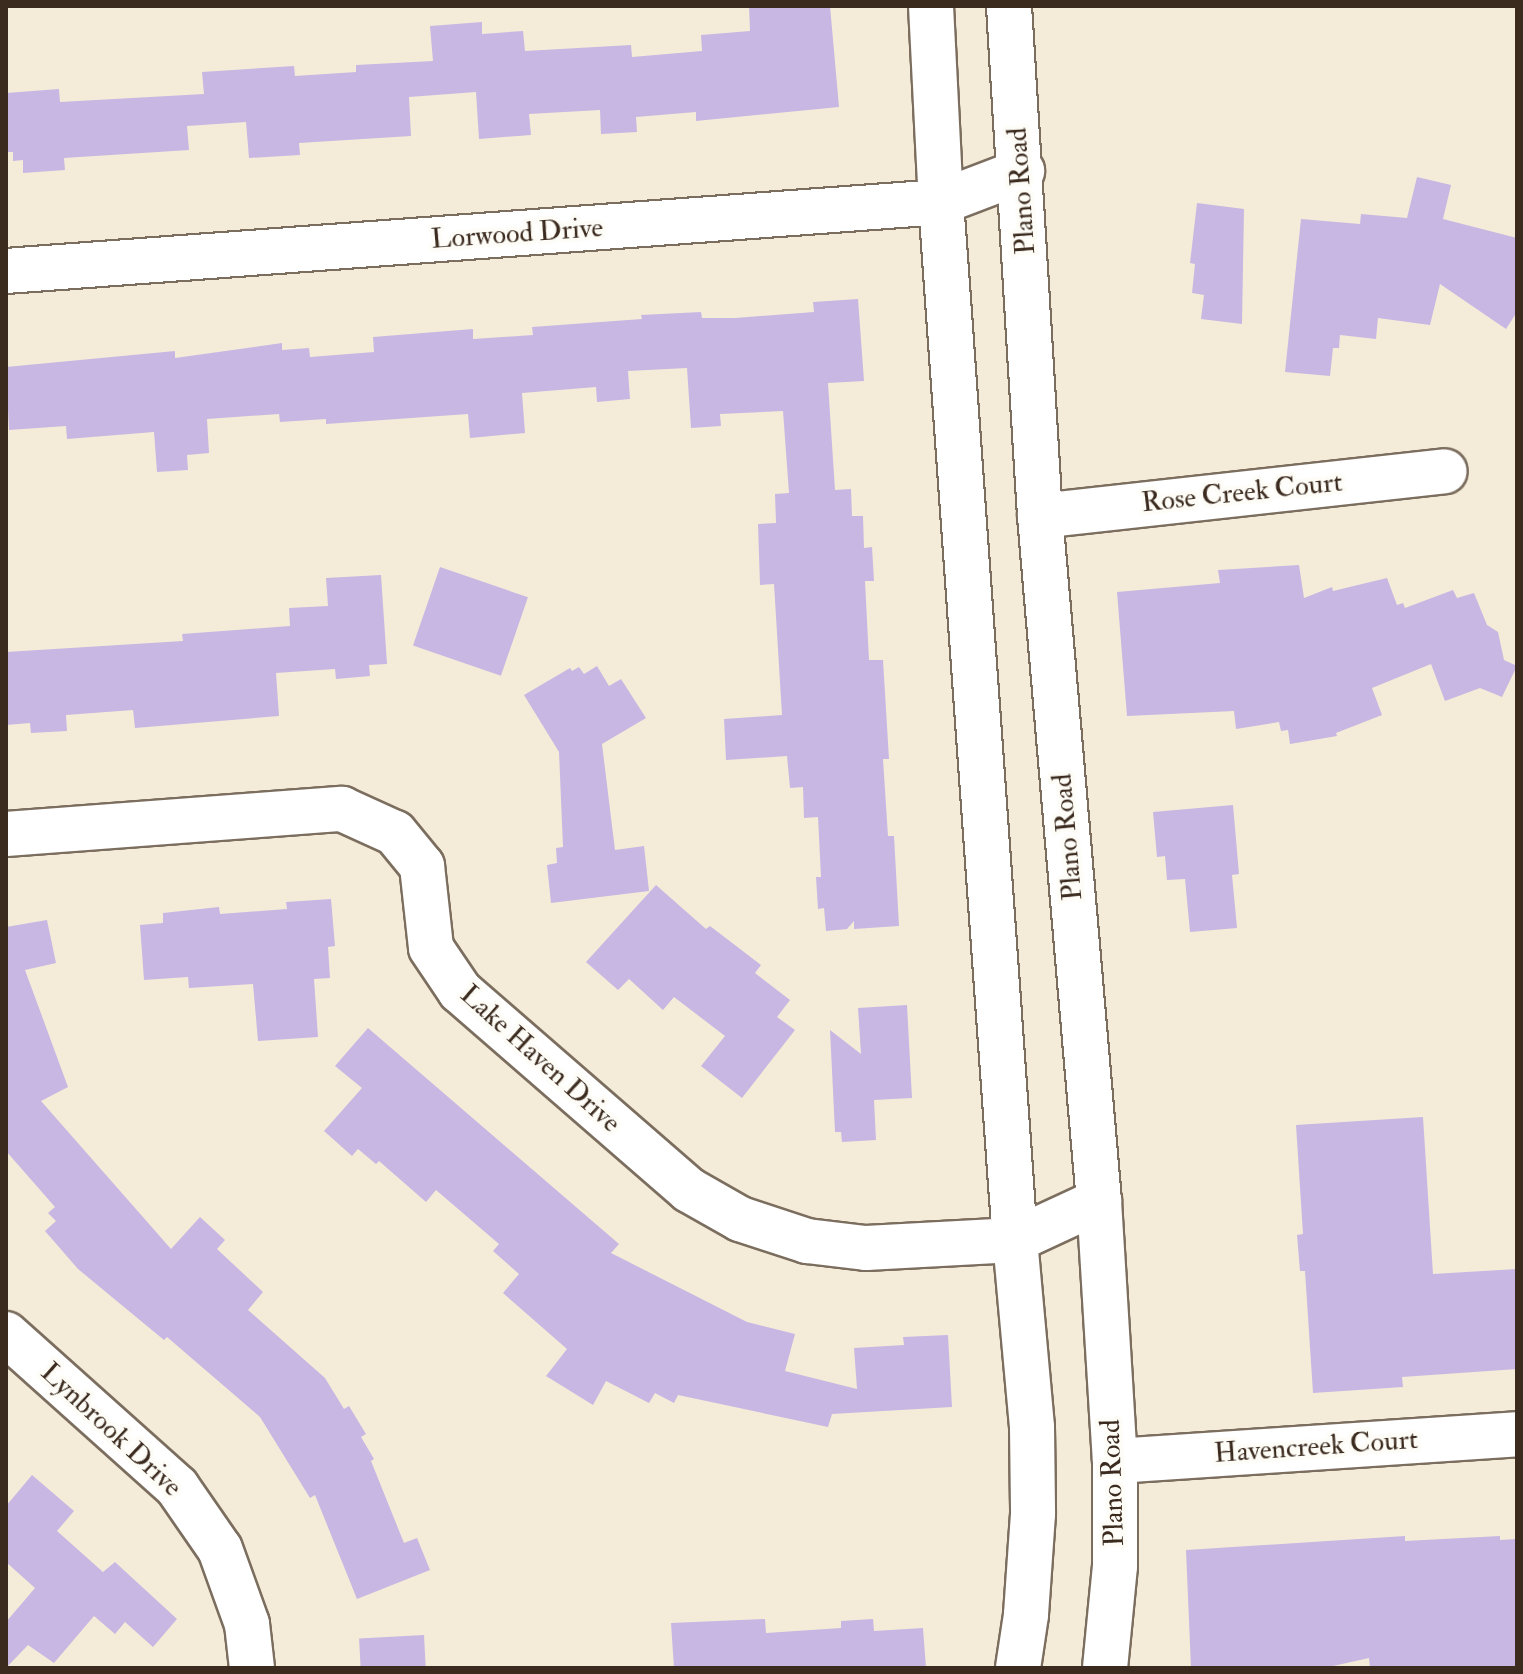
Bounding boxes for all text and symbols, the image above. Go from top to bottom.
street label: Plano Road [1001,126,1043,256]
street label: Lorwood Drive [430,211,604,257]
street label: Rose Creek Court [1140,466,1344,520]
street label: Plano Road [1046,772,1090,902]
street label: Lake Haven Drive [453,978,627,1140]
street label: Lynbrook Drive [33,1356,189,1504]
street label: Plano Road [1094,1419,1132,1547]
street label: Havencreek Court [1213,1423,1419,1471]

